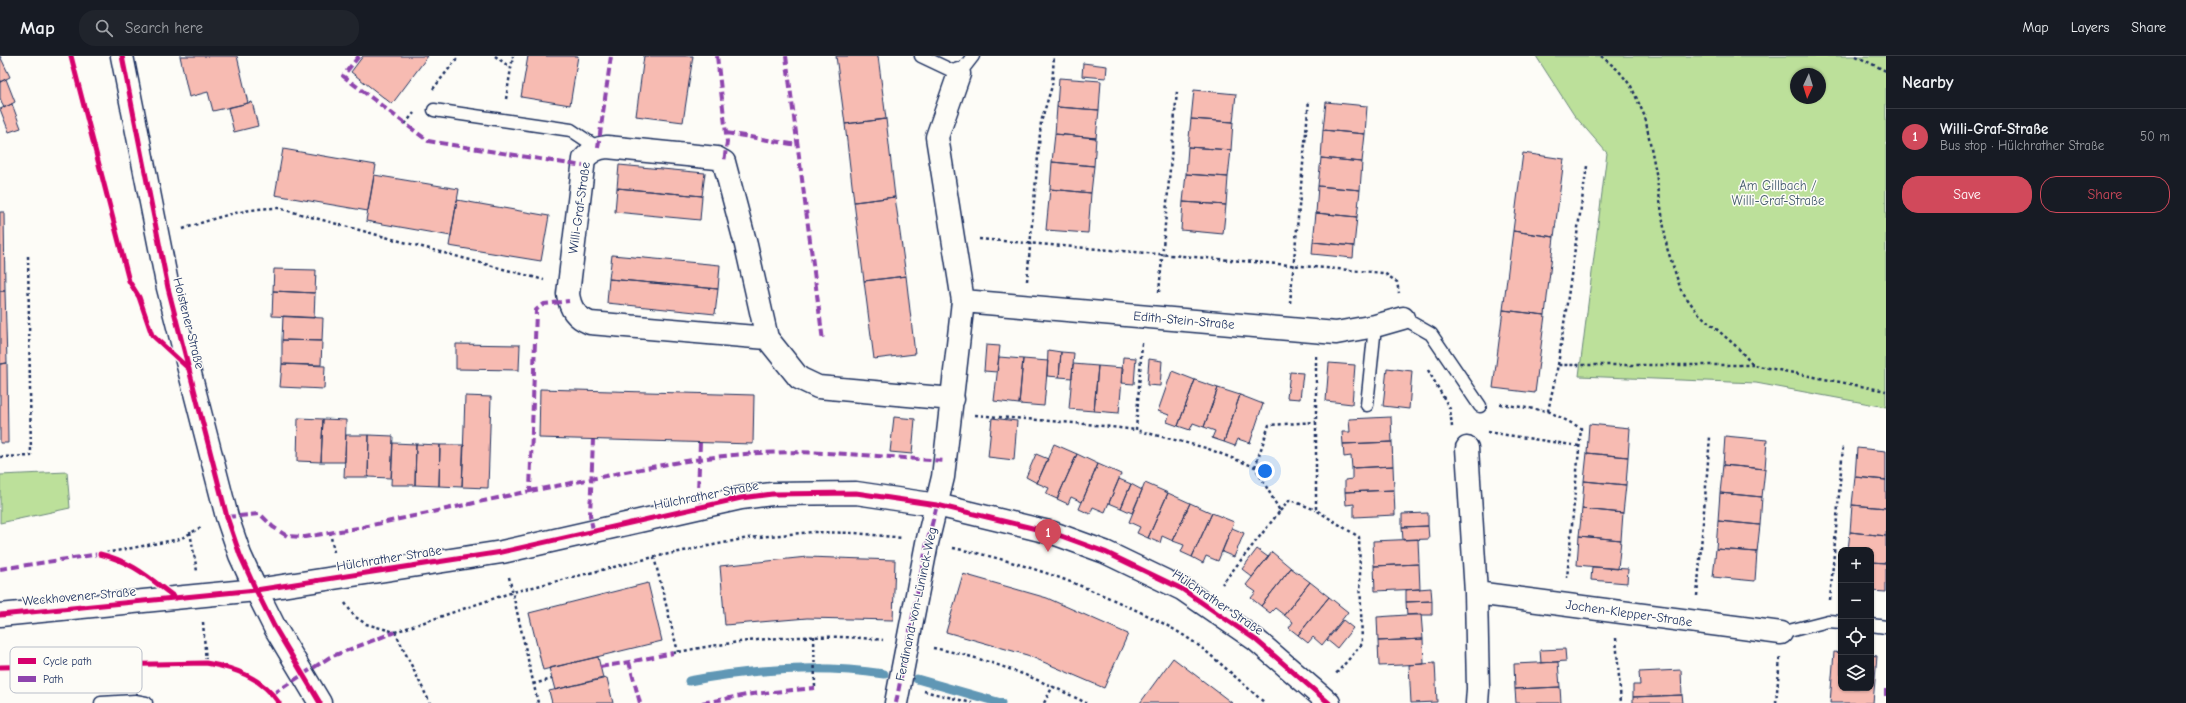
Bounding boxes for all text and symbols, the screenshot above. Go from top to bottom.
search box [79,10,359,46]
text: Map [20,17,55,39]
icon: search [93,17,115,39]
text: Search here [125,19,203,37]
text: Map [2022,19,2049,36]
text: Layers [2071,19,2109,36]
text: Share [2131,19,2166,36]
north arrow [1790,68,1826,104]
text: Nearby [1902,73,1953,92]
text: Willi-Graf-Straße [1940,120,2048,138]
text: 1 [1912,129,1918,144]
text: 50 m [2140,129,2170,144]
text: Bus stop · Hülchrather Straße [1940,138,2104,153]
street label: Willi-Graf-Straße [565,161,593,255]
button: Save [1902,176,2032,213]
button: Share [2040,176,2170,213]
park label: Am Gillbach / Willi-Graf-Straße [1732,178,1825,208]
street label: Hoistener Straße [170,276,208,371]
street label: Edith-Stein-Straße [1133,308,1236,332]
your location [1255,461,1275,481]
street label: Hülchrather Straße [652,477,760,513]
pin: 1 [1035,519,1061,552]
street label: Ferdinand-von-Lüninck-Weg [892,526,940,682]
street label: Hülchrather Straße [335,542,443,574]
map controls [1838,547,1874,691]
button: + [1838,547,1874,583]
street label: Hülchrather Straße [1170,566,1267,638]
button: − [1838,583,1874,619]
street label: Weckhovener Straße [22,584,137,608]
street label: Jochen-Klepper-Straße [1565,597,1694,629]
button: locate [1838,619,1874,655]
legend [10,647,142,693]
text: Cycle path [43,655,92,668]
button: layers [1838,655,1874,691]
text: Path [43,673,64,686]

